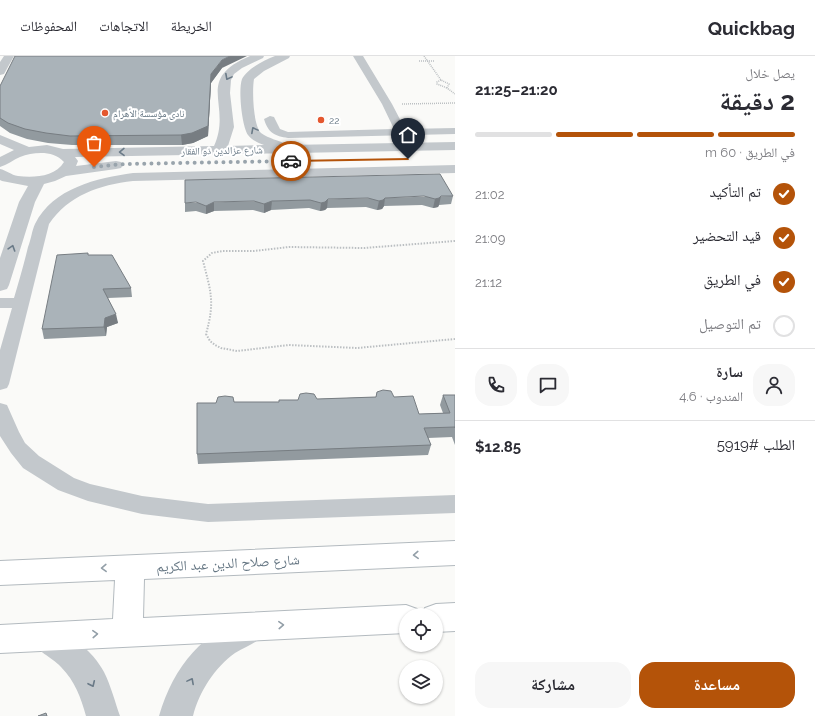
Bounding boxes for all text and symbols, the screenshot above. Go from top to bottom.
text: Quickbag [708,17,795,39]
text: المحفوظات [20,18,77,34]
text: الاتجاهات [99,18,149,34]
text: الخريطة [171,18,212,34]
text: يصل خلال [745,66,795,81]
one-way arrow [225,73,233,80]
text: 21:20–21:25 [475,81,558,99]
text: 2 دقيقة [719,86,795,116]
marker: نادى مؤسسة الأهرام [100,108,110,118]
place label: نادى مؤسسة الأهرام [113,108,185,121]
marker: 22 [316,115,326,125]
place label: 22 [329,115,339,126]
pin [391,118,425,159]
icon: home [397,124,419,146]
pin [77,126,111,167]
one-way arrow [251,127,259,134]
icon: bag [83,132,105,154]
courier [271,141,311,181]
street label: شارع عزالدين ذو الفقار [180,144,263,158]
text: في الطريق · 60 m [705,145,795,160]
one-way arrow [119,148,125,156]
icon: car [280,150,302,172]
text: تم التأكيد [709,183,761,201]
icon: check [773,183,795,205]
text: 21:02 [475,187,505,202]
text: قيد التحضير [693,227,761,245]
icon: check [773,227,795,249]
text: 21:09 [475,231,505,246]
one-way arrow [7,245,16,252]
text: في الطريق [704,271,761,289]
icon: check [773,271,795,293]
text: 21:12 [475,275,502,290]
text: تم التوصيل [699,315,761,333]
text: سارة [716,363,743,381]
button: phone [475,364,517,406]
button: chat [527,364,569,406]
button: person [753,364,795,406]
text: المندوب · 4.6 [679,389,743,404]
text: الطلب #5919 [717,436,795,454]
text: $12.85 [475,438,521,456]
one-way arrow [413,550,419,559]
street label: شارع صلاح الدين عبد الكريم [156,551,300,577]
one-way arrow [101,564,107,573]
map controls [399,608,443,704]
button: locate [399,608,443,652]
one-way arrow [278,621,284,630]
one-way arrow [92,630,98,639]
button: layers [399,660,443,704]
button: مشاركة [475,662,631,708]
button: مساعدة [639,662,795,708]
one-way arrow [187,677,194,685]
one-way arrow [87,680,95,687]

